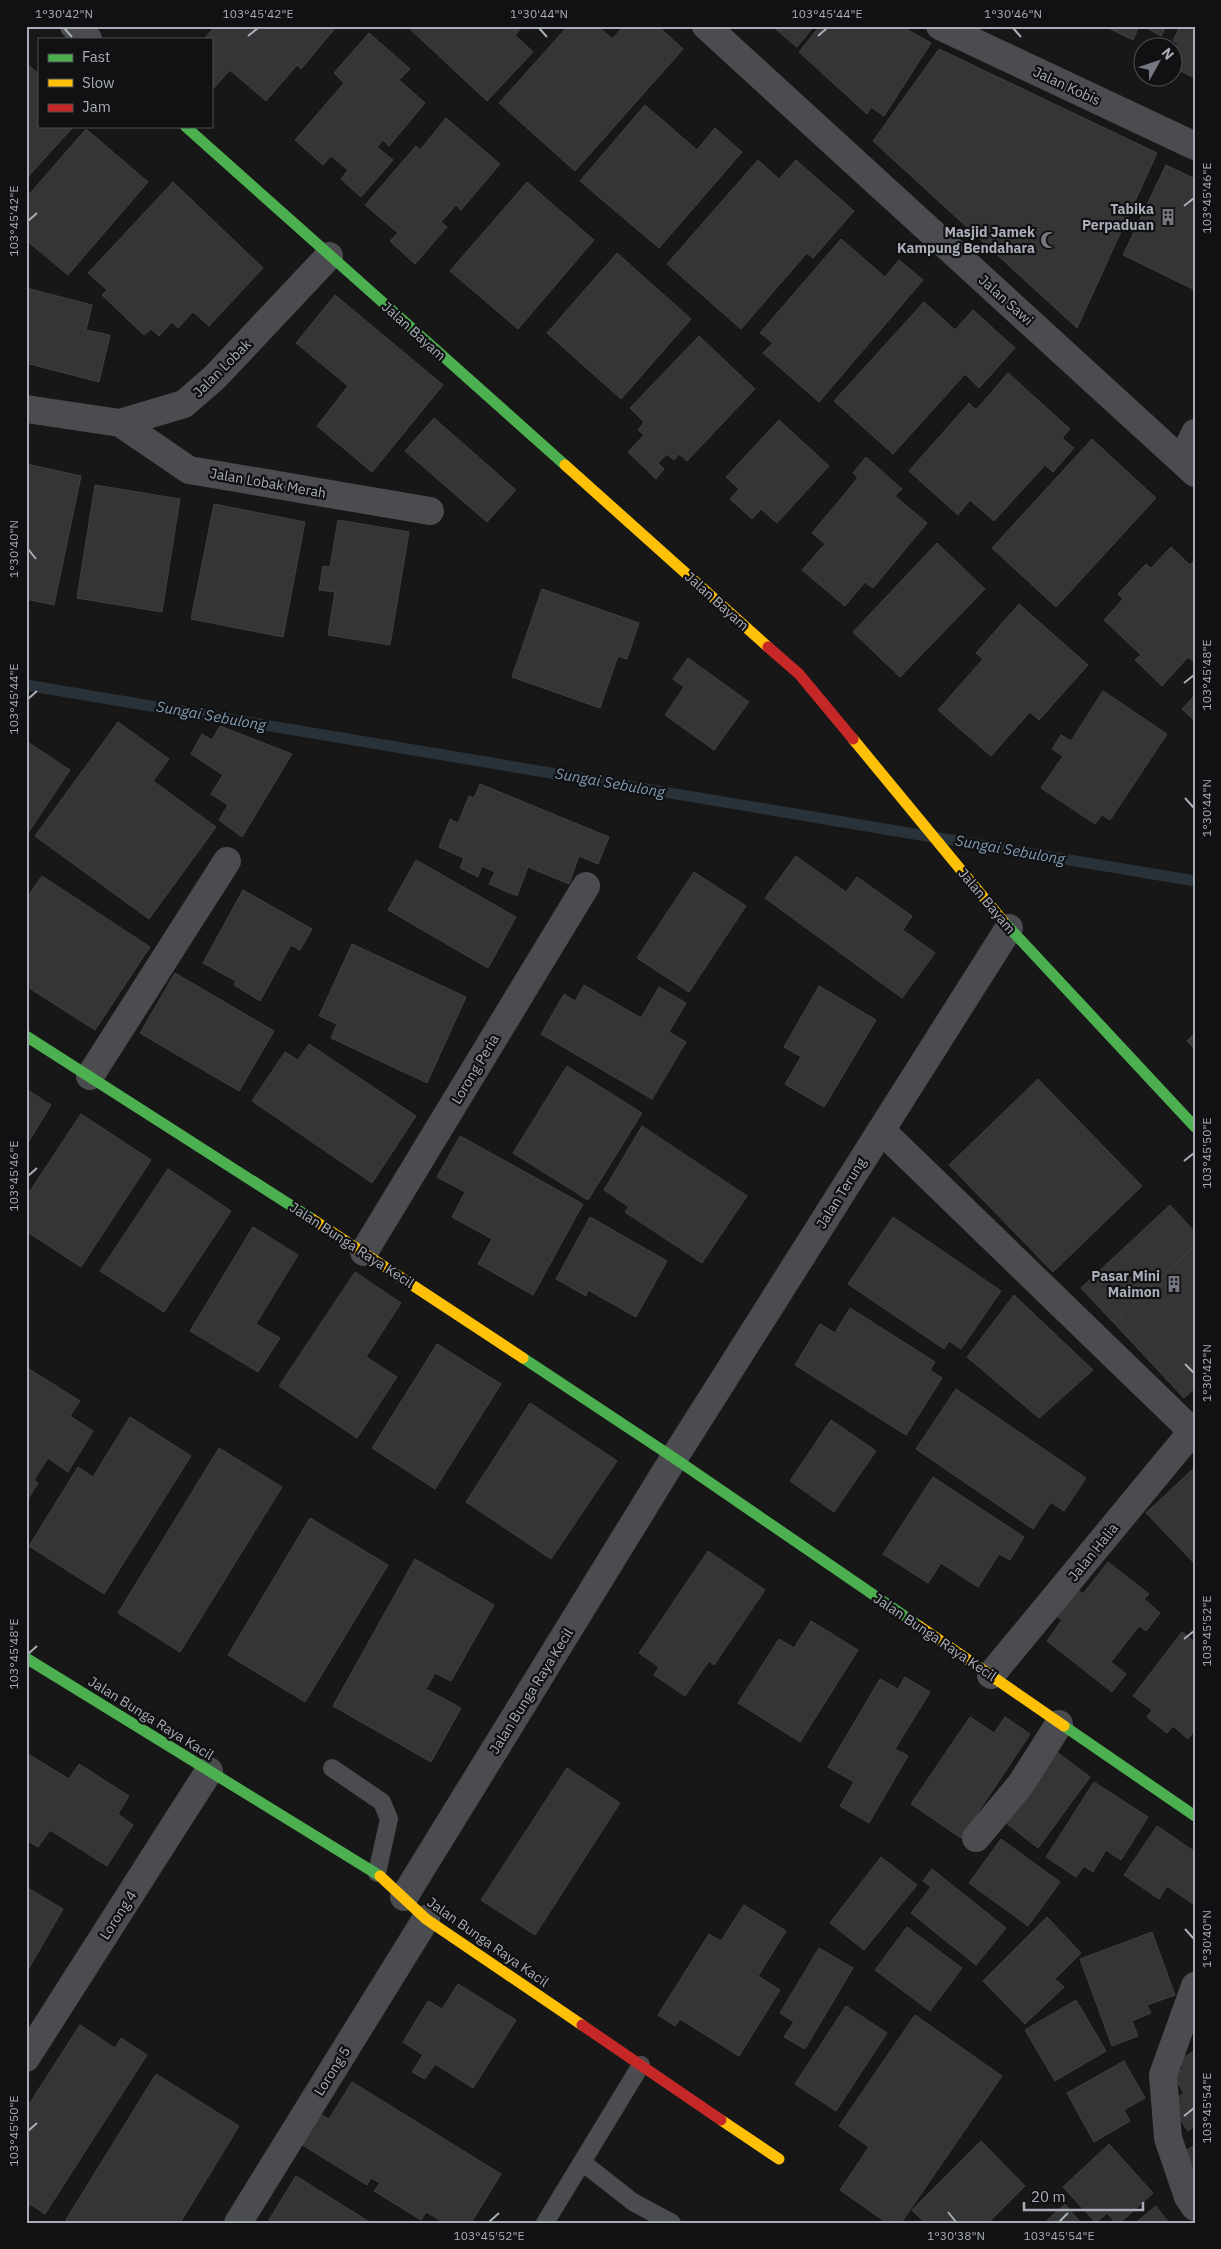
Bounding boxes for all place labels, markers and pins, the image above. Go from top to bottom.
place label: Tabika Perpaduan [1082,200,1154,234]
building icon: Tabika Perpaduan [1158,207,1178,227]
place label: Masjid Jamek Kampung Bendahara [897,223,1036,257]
mosque icon: Masjid Jamek Kampung Bendahara [1039,230,1059,250]
place label: Pasar Mini Maimon [1091,1267,1160,1301]
building icon: Pasar Mini Maimon [1164,1274,1184,1294]

